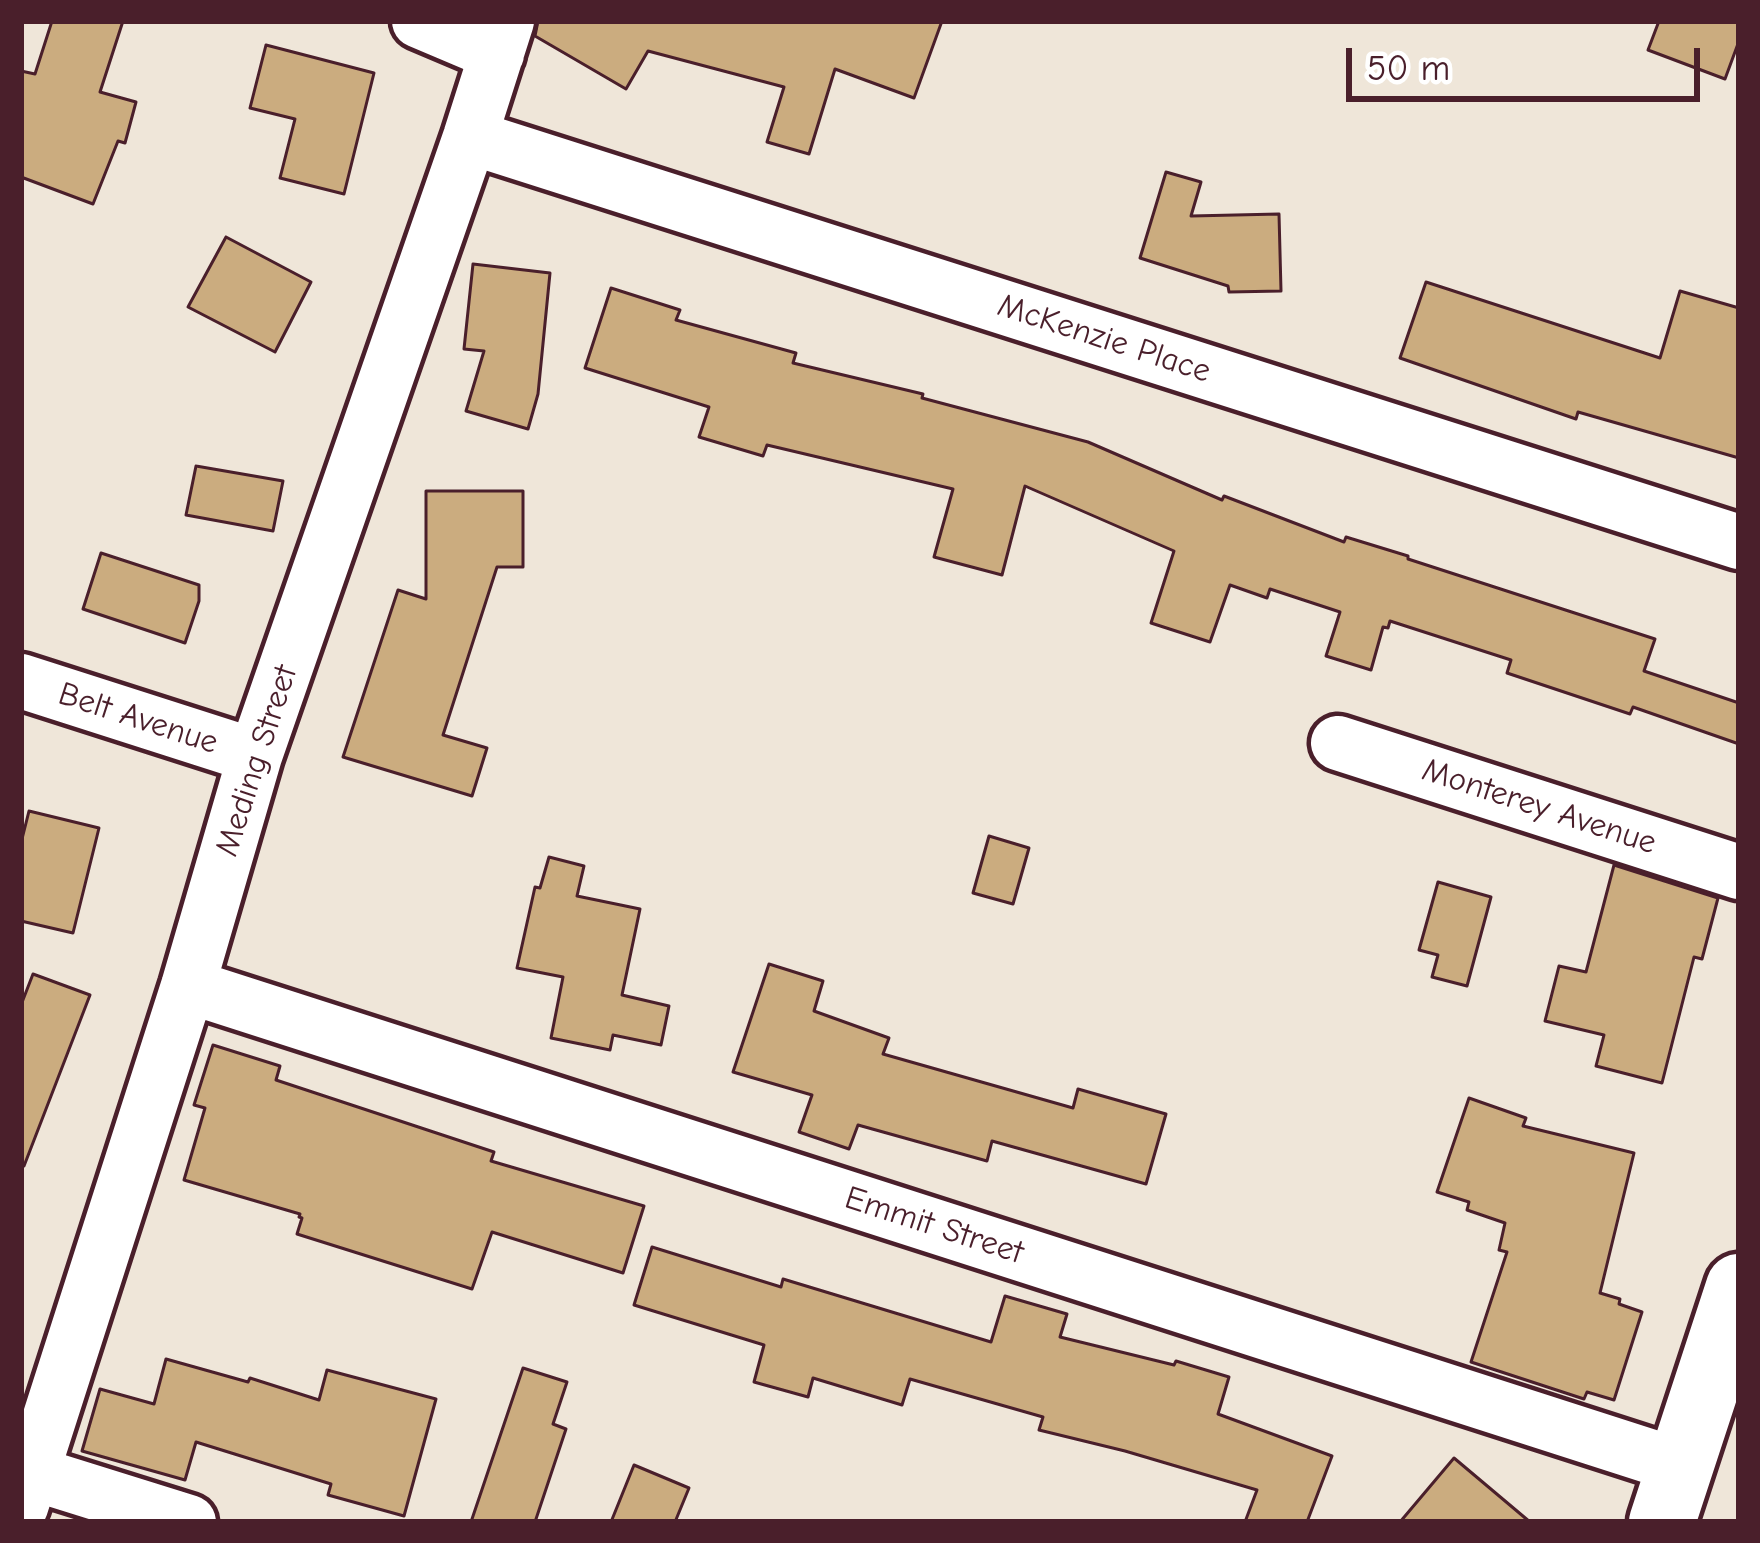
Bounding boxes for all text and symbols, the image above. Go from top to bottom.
scale bar [1352,24,1706,98]
text: 50 m [1367,48,1450,89]
street label: McKenzie Place [993,286,1215,392]
street label: Meding Street [207,660,307,862]
street label: Belt Avenue [53,675,223,763]
street label: Monterey Avenue [1417,751,1661,863]
street label: Emmit Street [840,1179,1028,1273]

